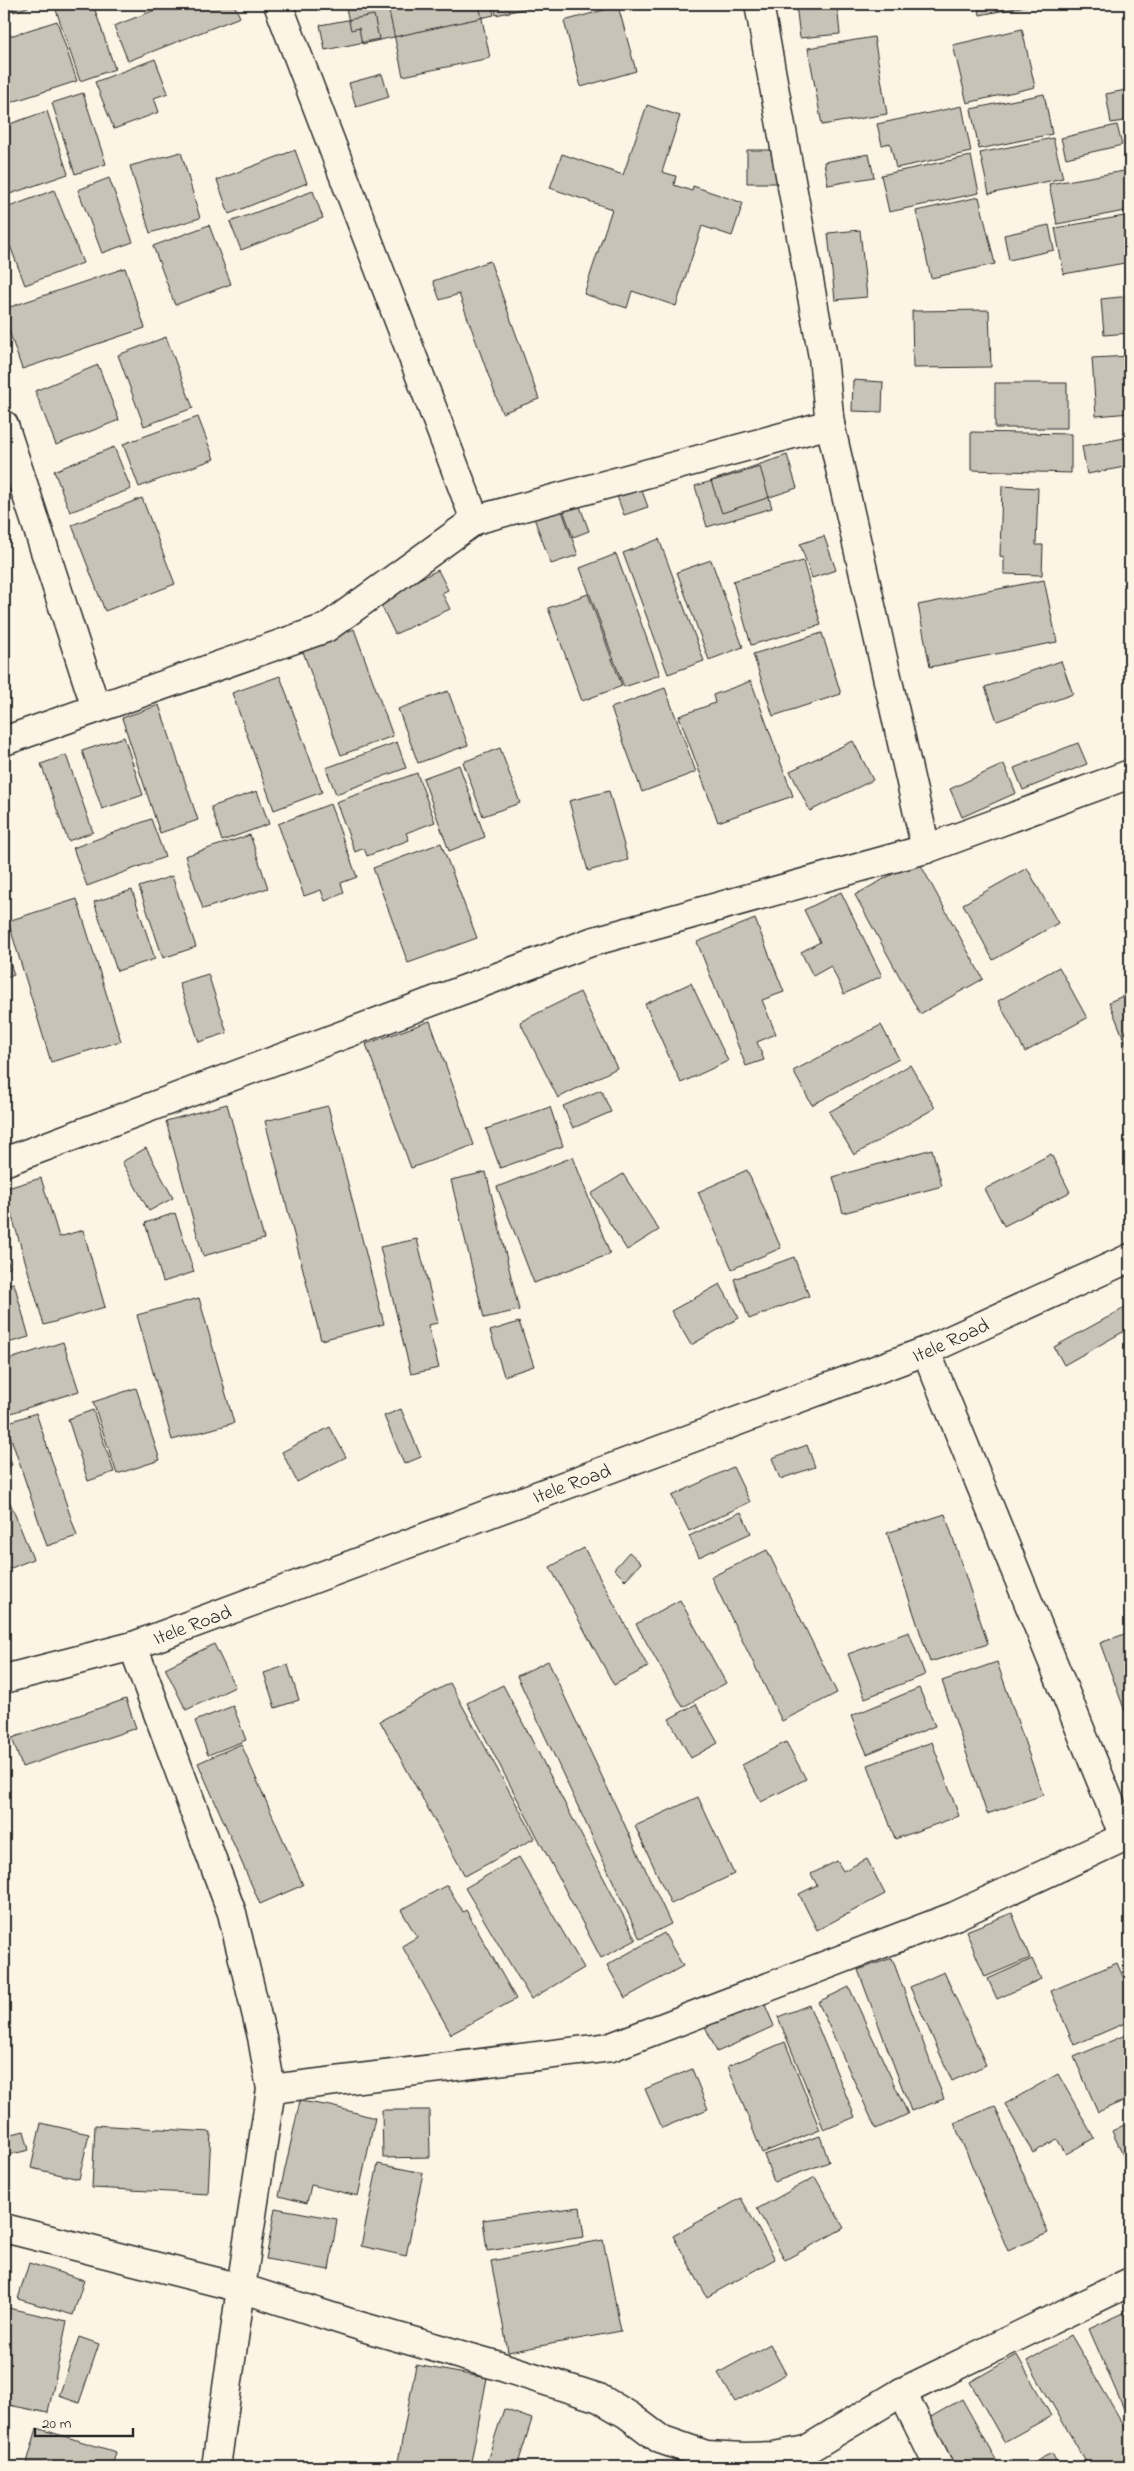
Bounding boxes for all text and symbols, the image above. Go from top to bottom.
street label: Itele Road [909,1312,994,1372]
street label: Itele Road [529,1457,616,1513]
street label: Itele Road [150,1599,236,1654]
scale bar [35,2406,132,2438]
text: 20 m [42,2413,72,2435]

